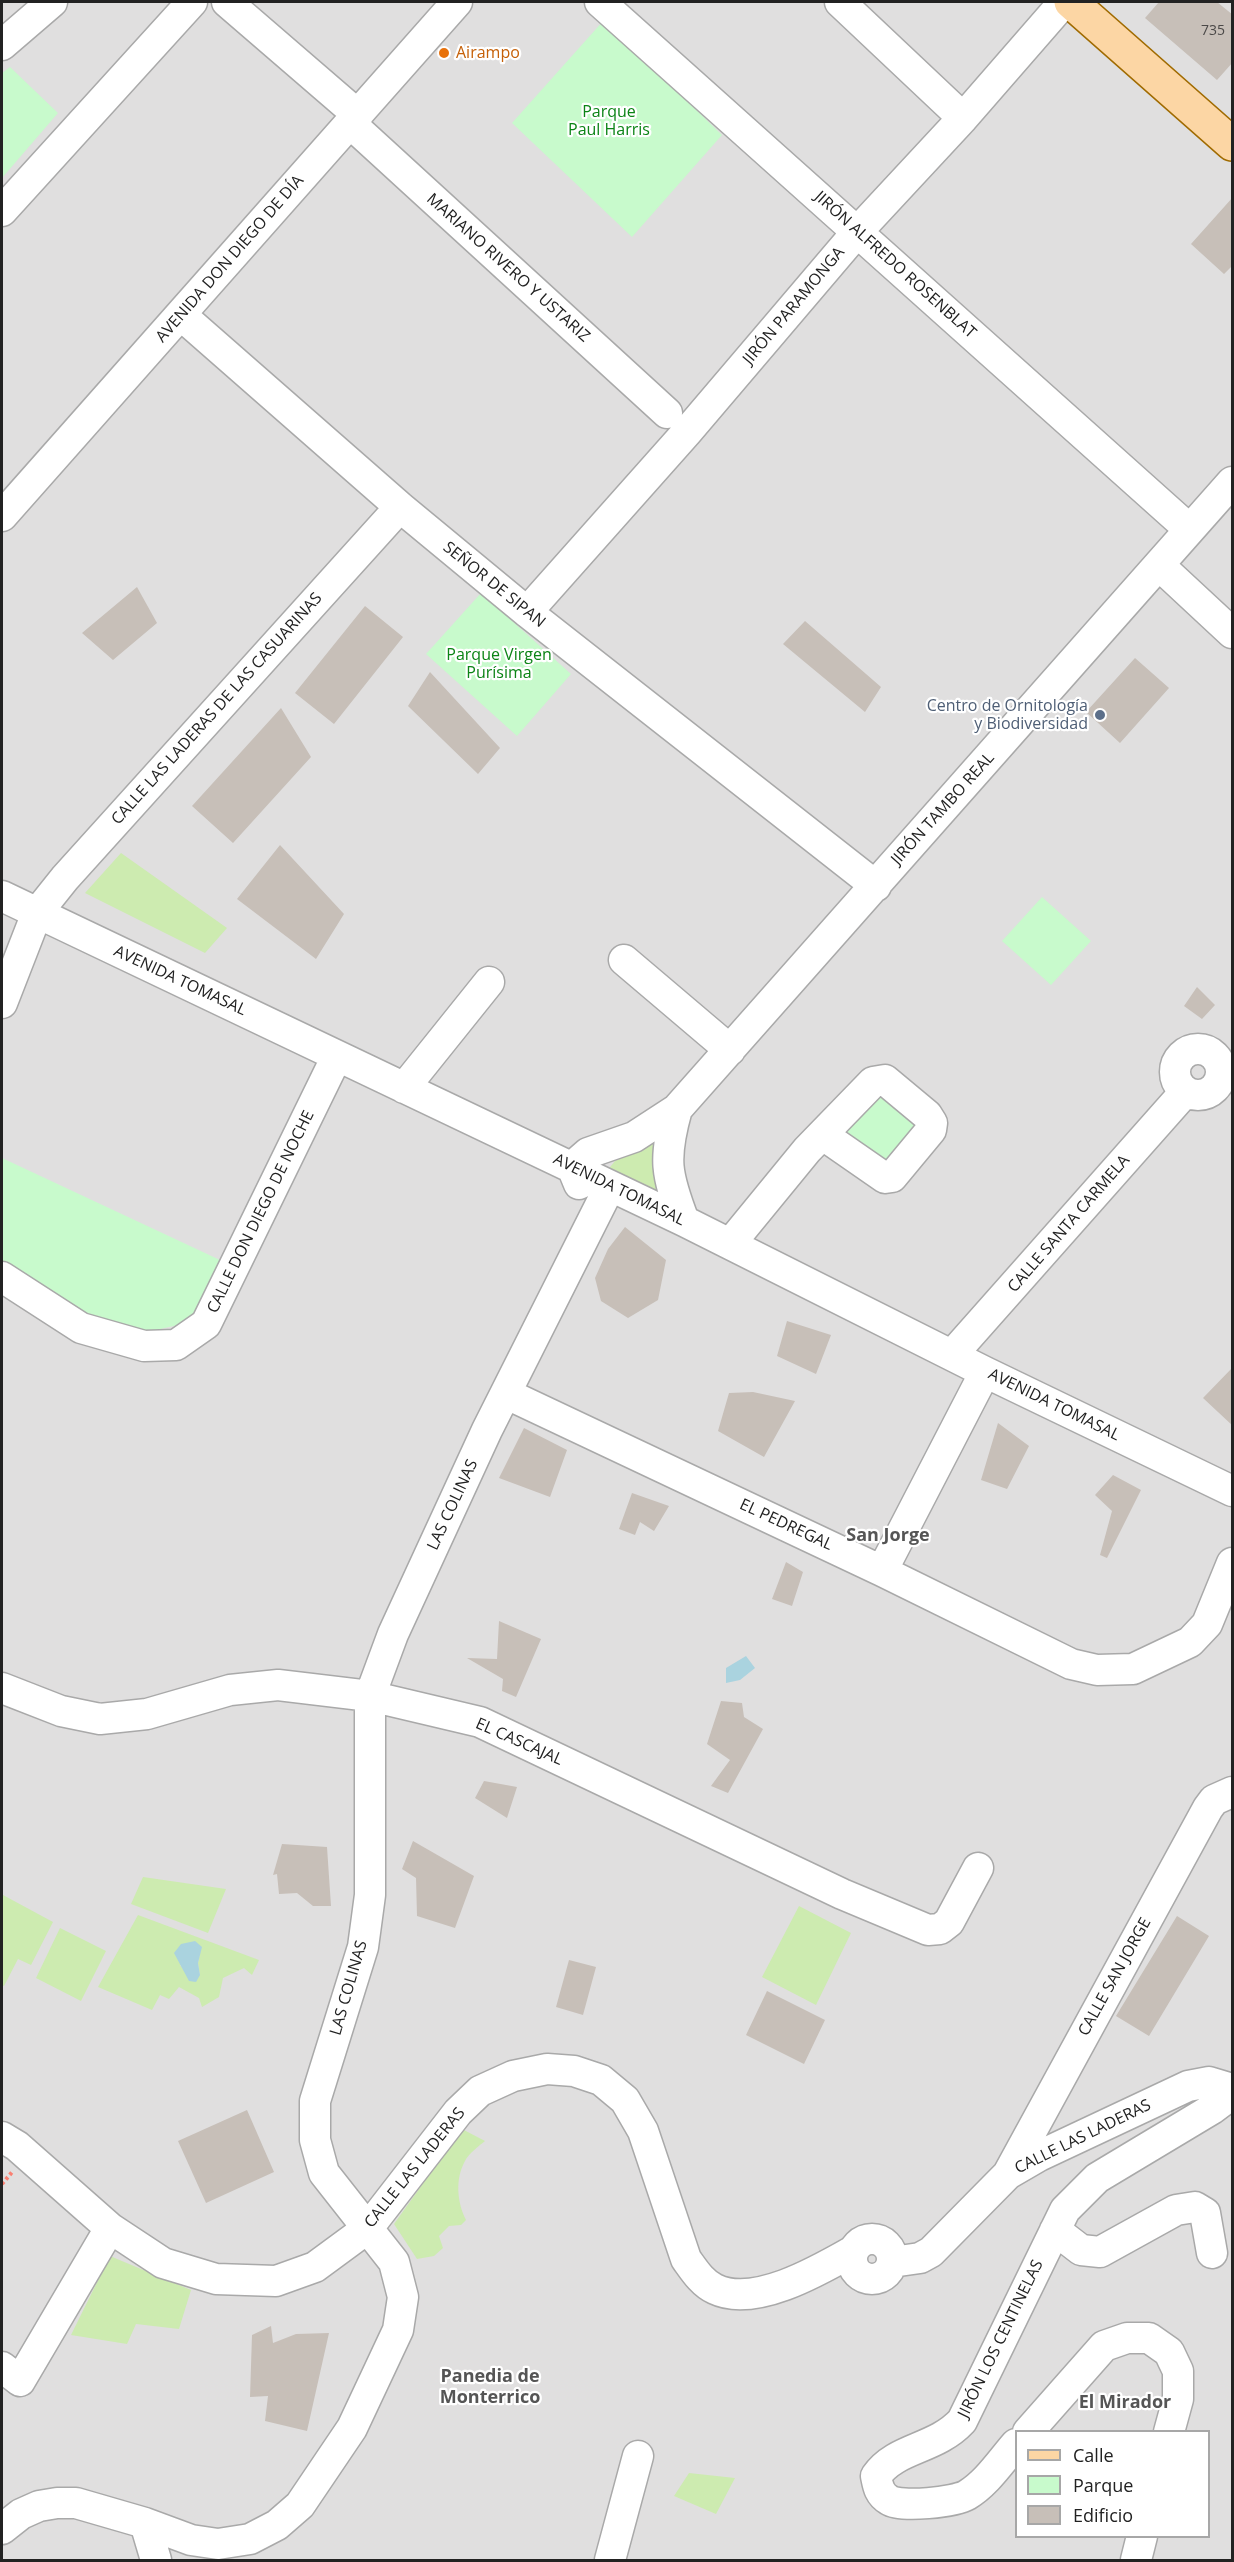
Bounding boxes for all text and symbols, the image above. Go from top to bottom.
house number: 735 [1201,23,1225,39]
place label: Airampo [456,43,520,63]
marker: Airampo [437,46,451,60]
park label: Parque Paul Harris [568,102,650,140]
street label: AVENIDA DON DIEGO DE DÍA [152,171,308,347]
street label: JIRÓN ALFREDO ROSENBLAT [810,187,980,343]
street label: MARIANO RIVERO Y USTARIZ [422,190,594,346]
street label: JIRÓN PARAMONGA [739,243,849,369]
street label: SEÑOR DE SIPAN [439,538,549,632]
street label: CALLE LAS LADERAS DE LAS CASUARINAS [108,589,326,829]
park label: Parque Virgen Purísima [446,645,552,683]
place label: Centro de Ornitología y Biodiversidad [927,696,1088,734]
marker: Centro de Ornitología y Biodiversidad [1093,708,1107,722]
street label: JIRÓN TAMBO REAL [887,749,999,869]
street label: AVENIDA TOMASAL [111,942,249,1020]
street label: CALLE DON DIEGO DE NOCHE [203,1107,319,1317]
street label: AVENIDA TOMASAL [550,1150,688,1230]
street label: CALLE SANTA CARMELA [1004,1151,1134,1297]
street label: AVENIDA TOMASAL [985,1365,1123,1445]
street label: LAS COLINAS [424,1457,482,1553]
street label: EL PEDREGAL [736,1495,836,1555]
district label: San Jorge [846,1525,930,1547]
street label: EL CASCAJAL [472,1714,566,1770]
street label: CALLE SAN JORGE [1075,1915,1155,2039]
street label: LAS COLINAS [326,1938,372,2038]
street label: CALLE LAS LADERAS [1012,2096,1154,2178]
street label: CALLE LAS LADERAS [361,2104,469,2232]
street label: JIRÓN LOS CENTINELAS [954,2257,1048,2421]
district label: Panedia de Monterrico [440,2366,540,2408]
district label: El Mirador [1079,2392,1171,2414]
legend [1015,2430,1210,2538]
text: Calle [1073,2443,1114,2467]
text: Parque [1073,2473,1133,2497]
text: Edificio [1073,2503,1133,2527]

